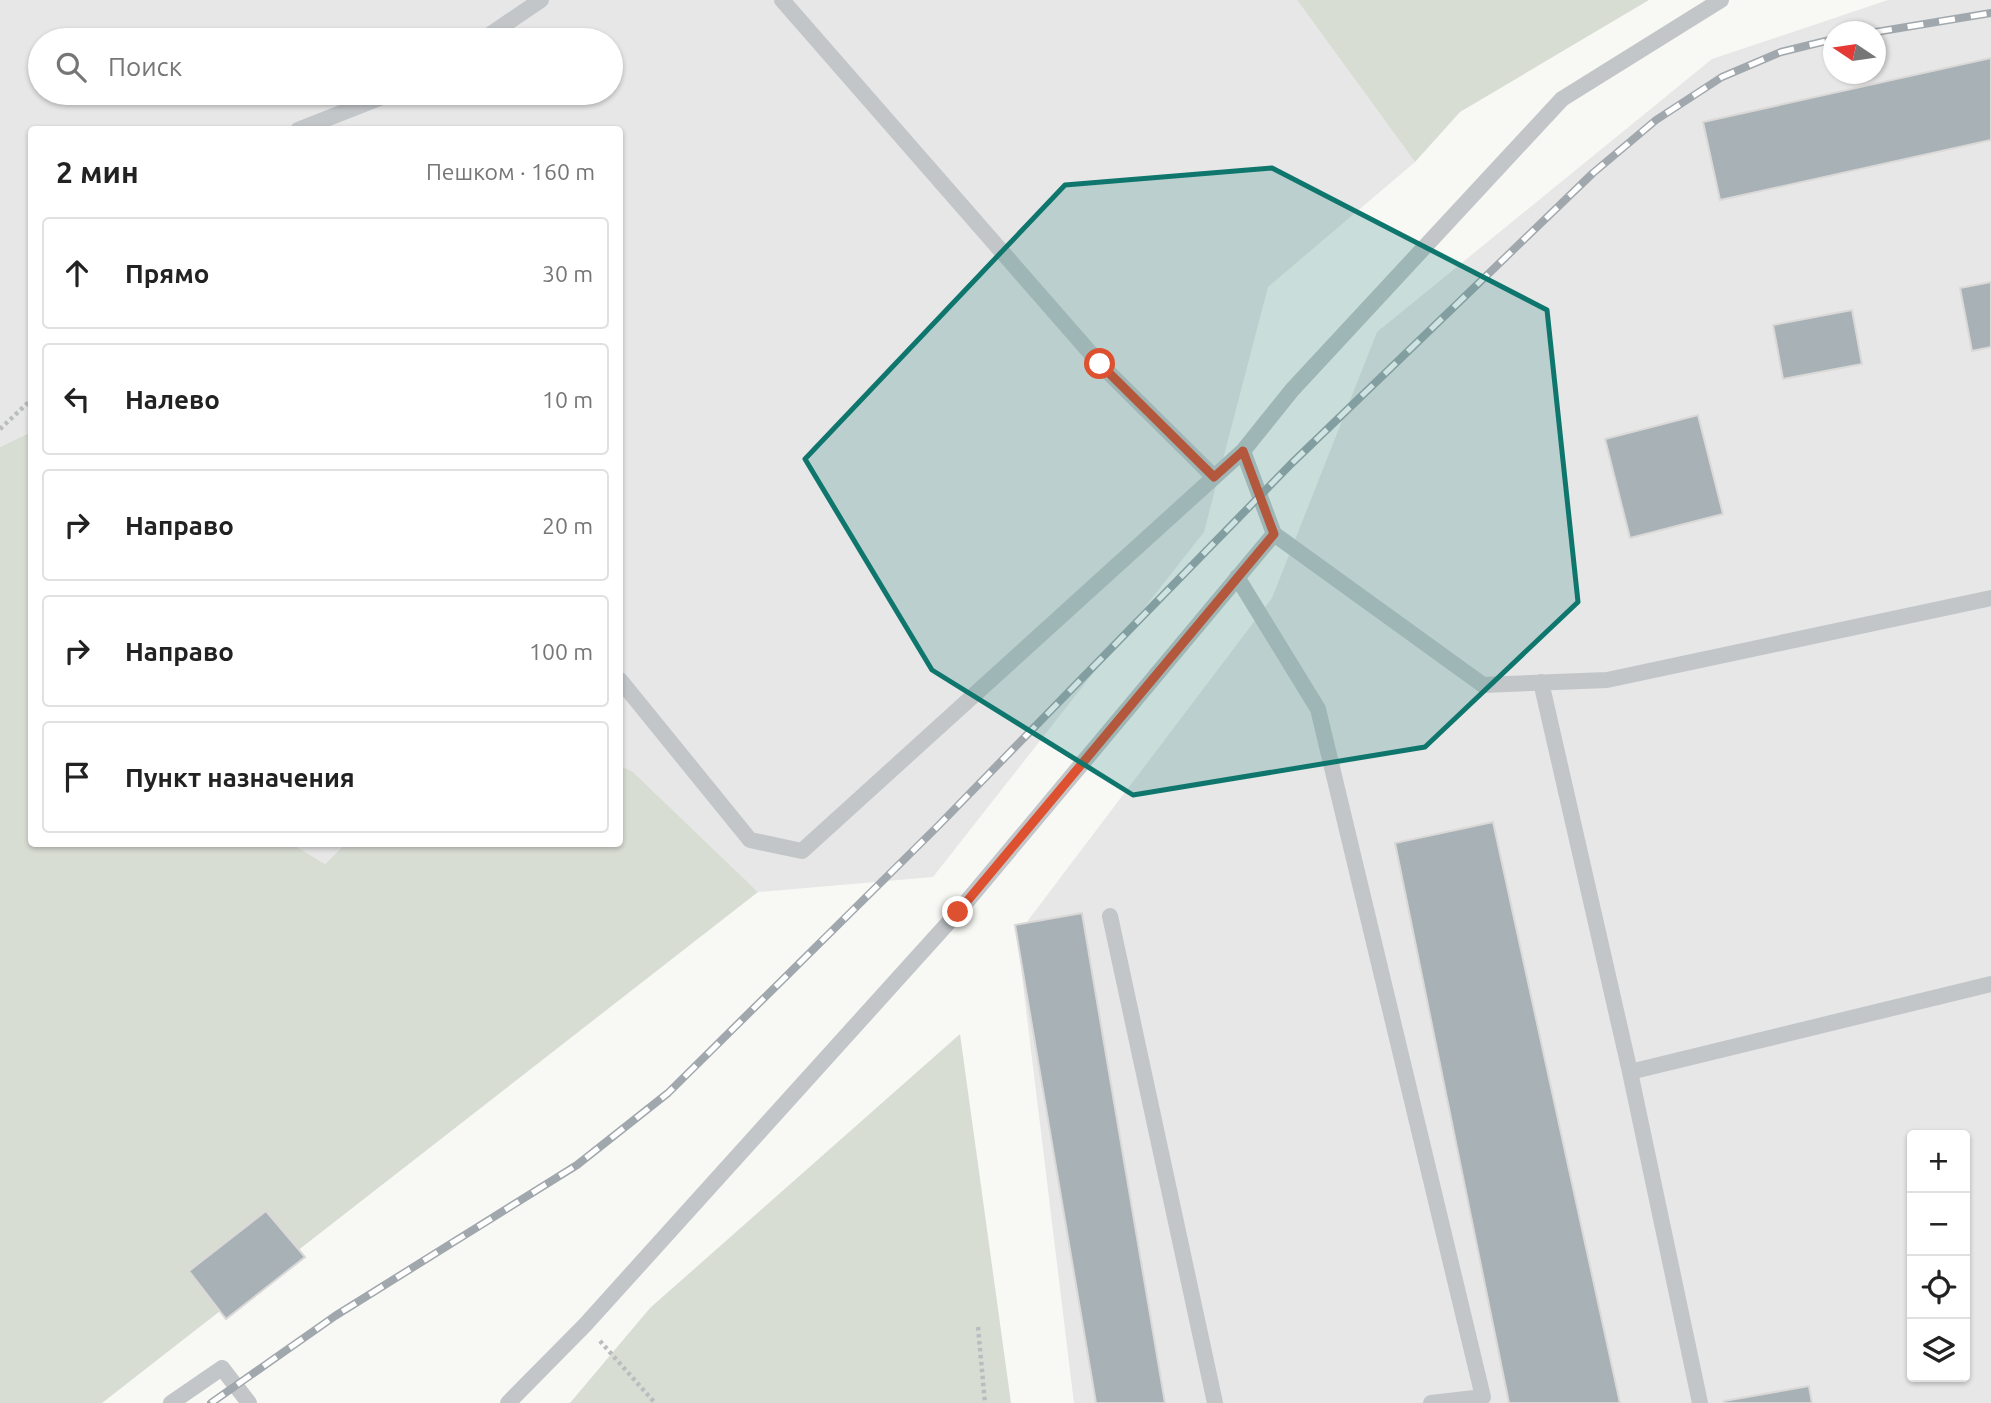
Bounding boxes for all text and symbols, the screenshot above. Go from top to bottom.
north arrow [1823,21,1886,84]
search box [28,28,623,105]
icon: search [52,48,90,86]
text: Поиск [108,52,182,81]
text: 2 мин [56,155,139,189]
text: Пешком · 160 m [426,159,595,184]
icon: ahead [58,254,96,292]
text: Прямо [125,259,209,288]
text: 30 m [542,261,593,286]
route start [1084,348,1115,379]
icon: left [58,380,96,418]
text: Налево [125,385,220,414]
text: 10 m [542,387,593,412]
icon: right [58,506,96,544]
text: Направо [125,511,234,540]
text: 20 m [542,513,593,538]
icon: right [58,632,96,670]
text: Направо [125,637,234,666]
text: 100 m [529,639,593,664]
icon: arrive [58,758,96,796]
text: Пункт назначения [125,763,355,792]
route end [942,896,973,927]
map controls [1907,1130,1970,1382]
button: + [1907,1130,1970,1193]
button: − [1907,1193,1970,1256]
button: locate [1907,1256,1970,1319]
button: layers [1907,1319,1970,1382]

